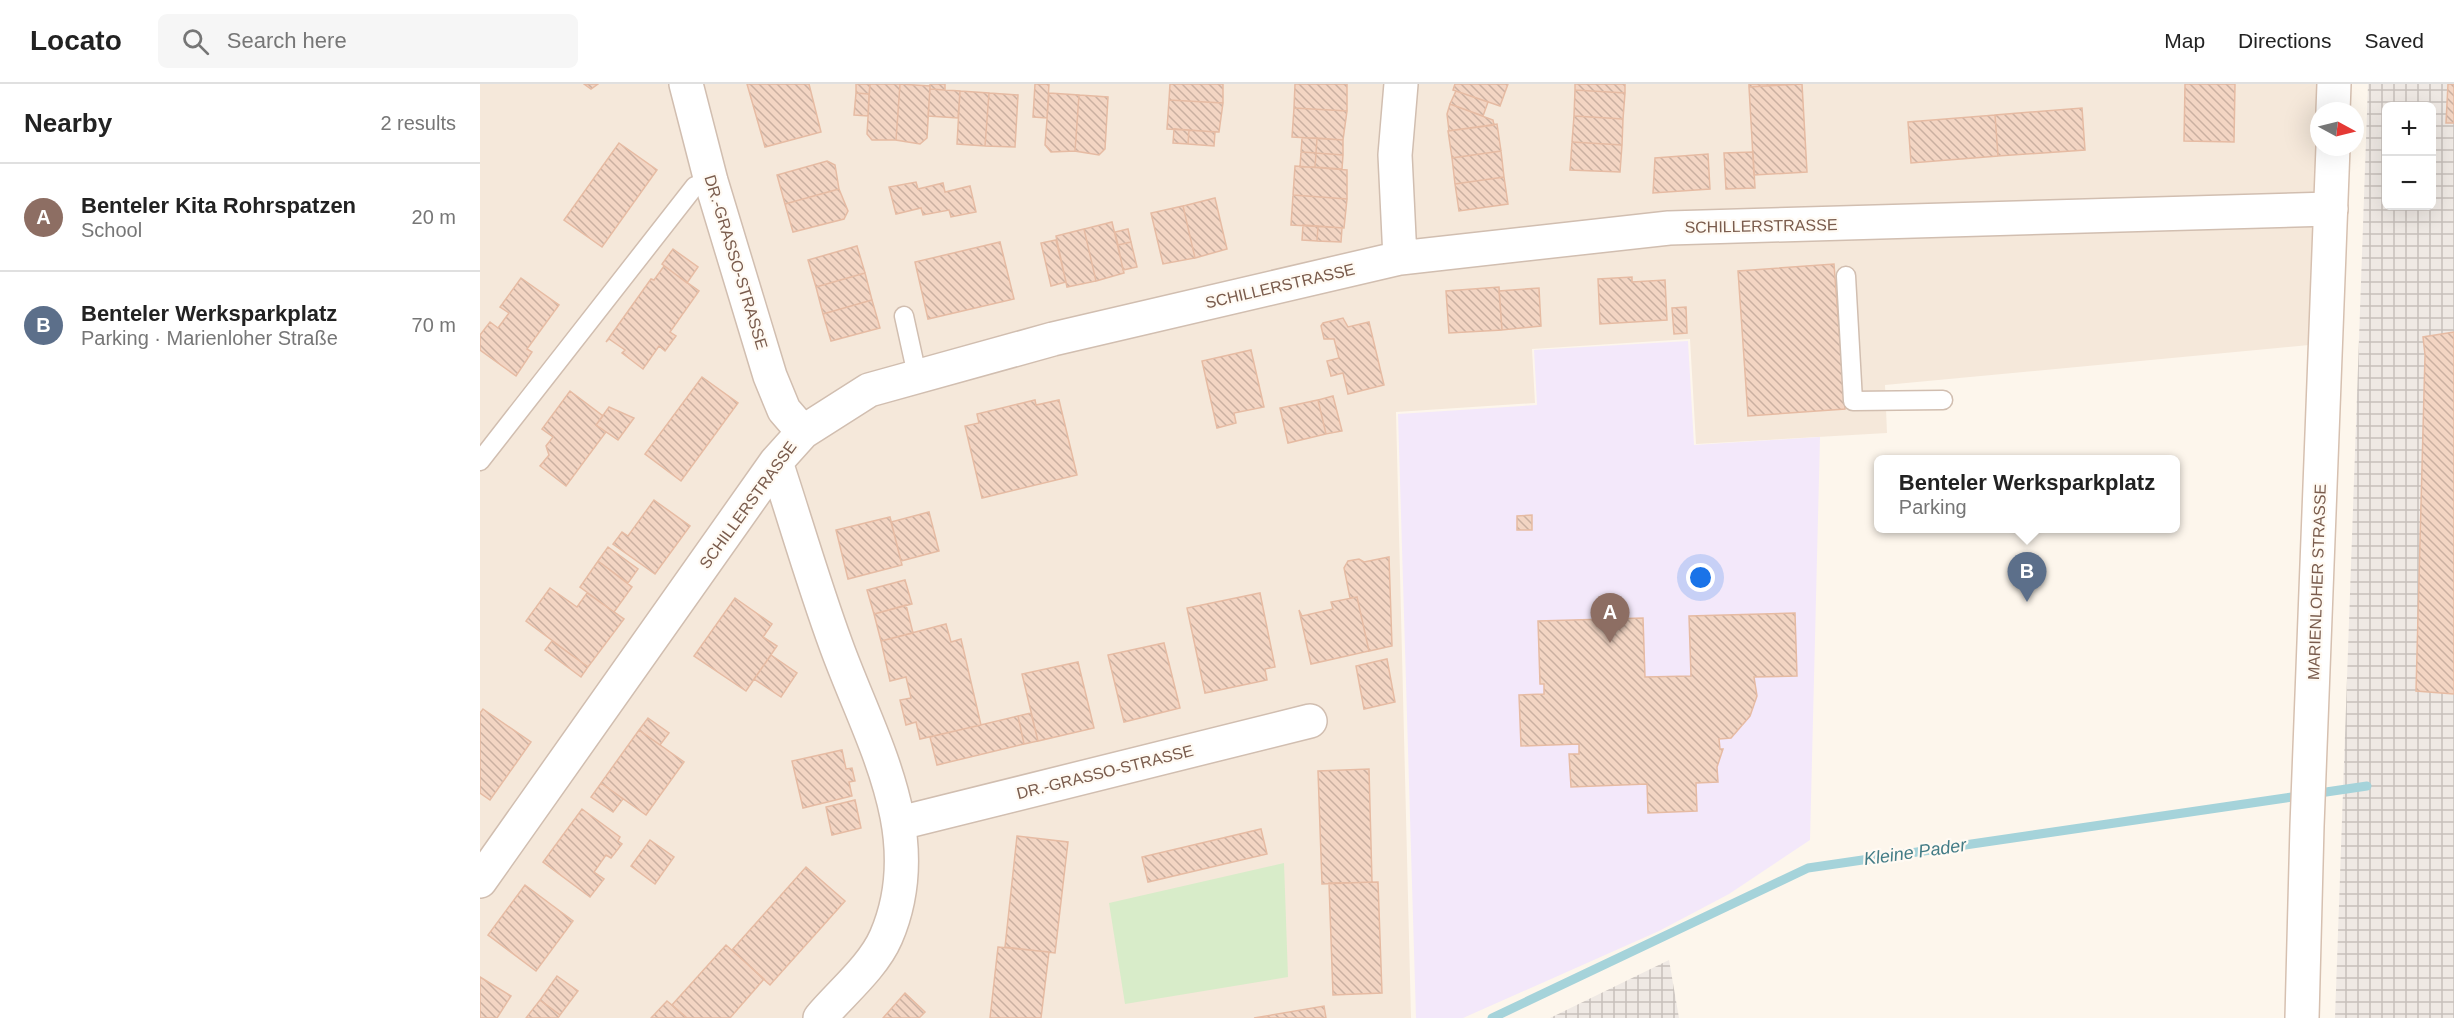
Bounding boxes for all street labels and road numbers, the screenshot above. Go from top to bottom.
street label: DR.-GRASSO-STRASSE [701,173,771,351]
street label: SCHILLERSTRASSE [1684,216,1838,236]
street label: SCHILLERSTRASSE [1204,261,1356,311]
street label: SCHILLERSTRASSE [696,438,800,572]
street label: MARIENLOHER STRASSE [2305,484,2329,680]
street label: DR.-GRASSO-STRASSE [1015,742,1195,802]

